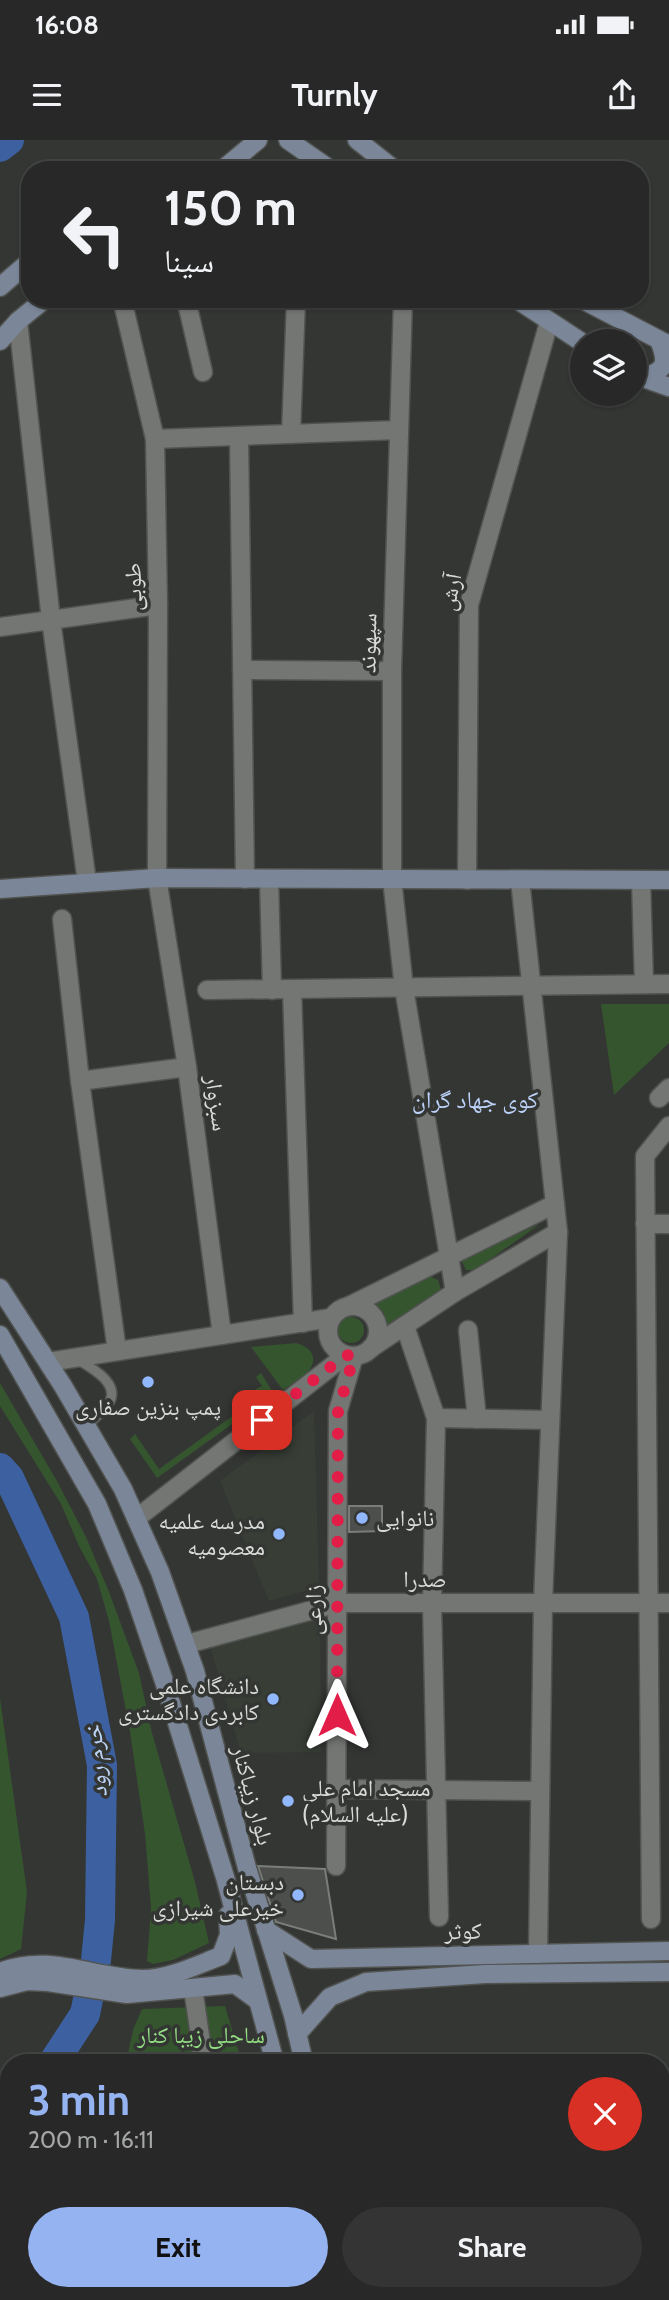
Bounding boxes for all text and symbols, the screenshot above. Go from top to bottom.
text: 16:08 [35,9,99,41]
text: Turnly [291,75,378,114]
icon: menu [28,76,66,114]
icon: share [603,76,641,114]
text: 150 m [164,178,297,237]
icon: left [49,189,140,280]
text: سینا [164,241,214,280]
map controls [570,329,647,406]
button: layers [570,329,647,406]
street label: طوبی [119,563,147,611]
street label: آرش [433,570,468,613]
street label: سپهوند [353,613,383,673]
street label: سبزوار [199,1072,235,1133]
district label: کوی جهاد گران [412,1085,538,1114]
marker: پمپ بنزین صفاری [140,1374,156,1390]
pin [232,1390,292,1450]
place label: پمپ بنزین صفاری [75,1393,221,1421]
icon: arrive [243,1401,281,1439]
place label: نانوایی [376,1504,434,1532]
place label: مدرسه علمیه معصومیه [159,1507,265,1561]
marker: نانوایی [354,1510,370,1526]
marker: مدرسه علمیه معصومیه [271,1526,287,1542]
street label: صدرا [403,1565,447,1593]
street label: زارعی [299,1585,327,1635]
place label: دانشگاه علمی کابردی دادگستری [118,1672,259,1726]
position arrow [300,1678,374,1752]
marker: دانشگاه علمی کابردی دادگستری [265,1691,281,1707]
water label: خرم رود [78,1723,115,1798]
street label: بلوار زیباکنار [226,1741,280,1848]
place label: مسجد امام علی (علیه السلام) [302,1774,430,1830]
marker: مسجد امام علی (علیه السلام) [280,1793,296,1809]
place label: دبستان خیرعلی شیرازی [152,1868,284,1922]
marker: دبستان خیرعلی شیرازی [290,1887,306,1903]
street label: کوثر [443,1917,482,1945]
park label: ساحلی زیبا کنار [136,2021,265,2049]
text: 3 min [28,2074,130,2126]
button: close [568,2077,642,2151]
text: 200 m · 16:11 [28,2126,154,2154]
button: Exit [28,2207,328,2287]
button: Share [342,2207,642,2287]

